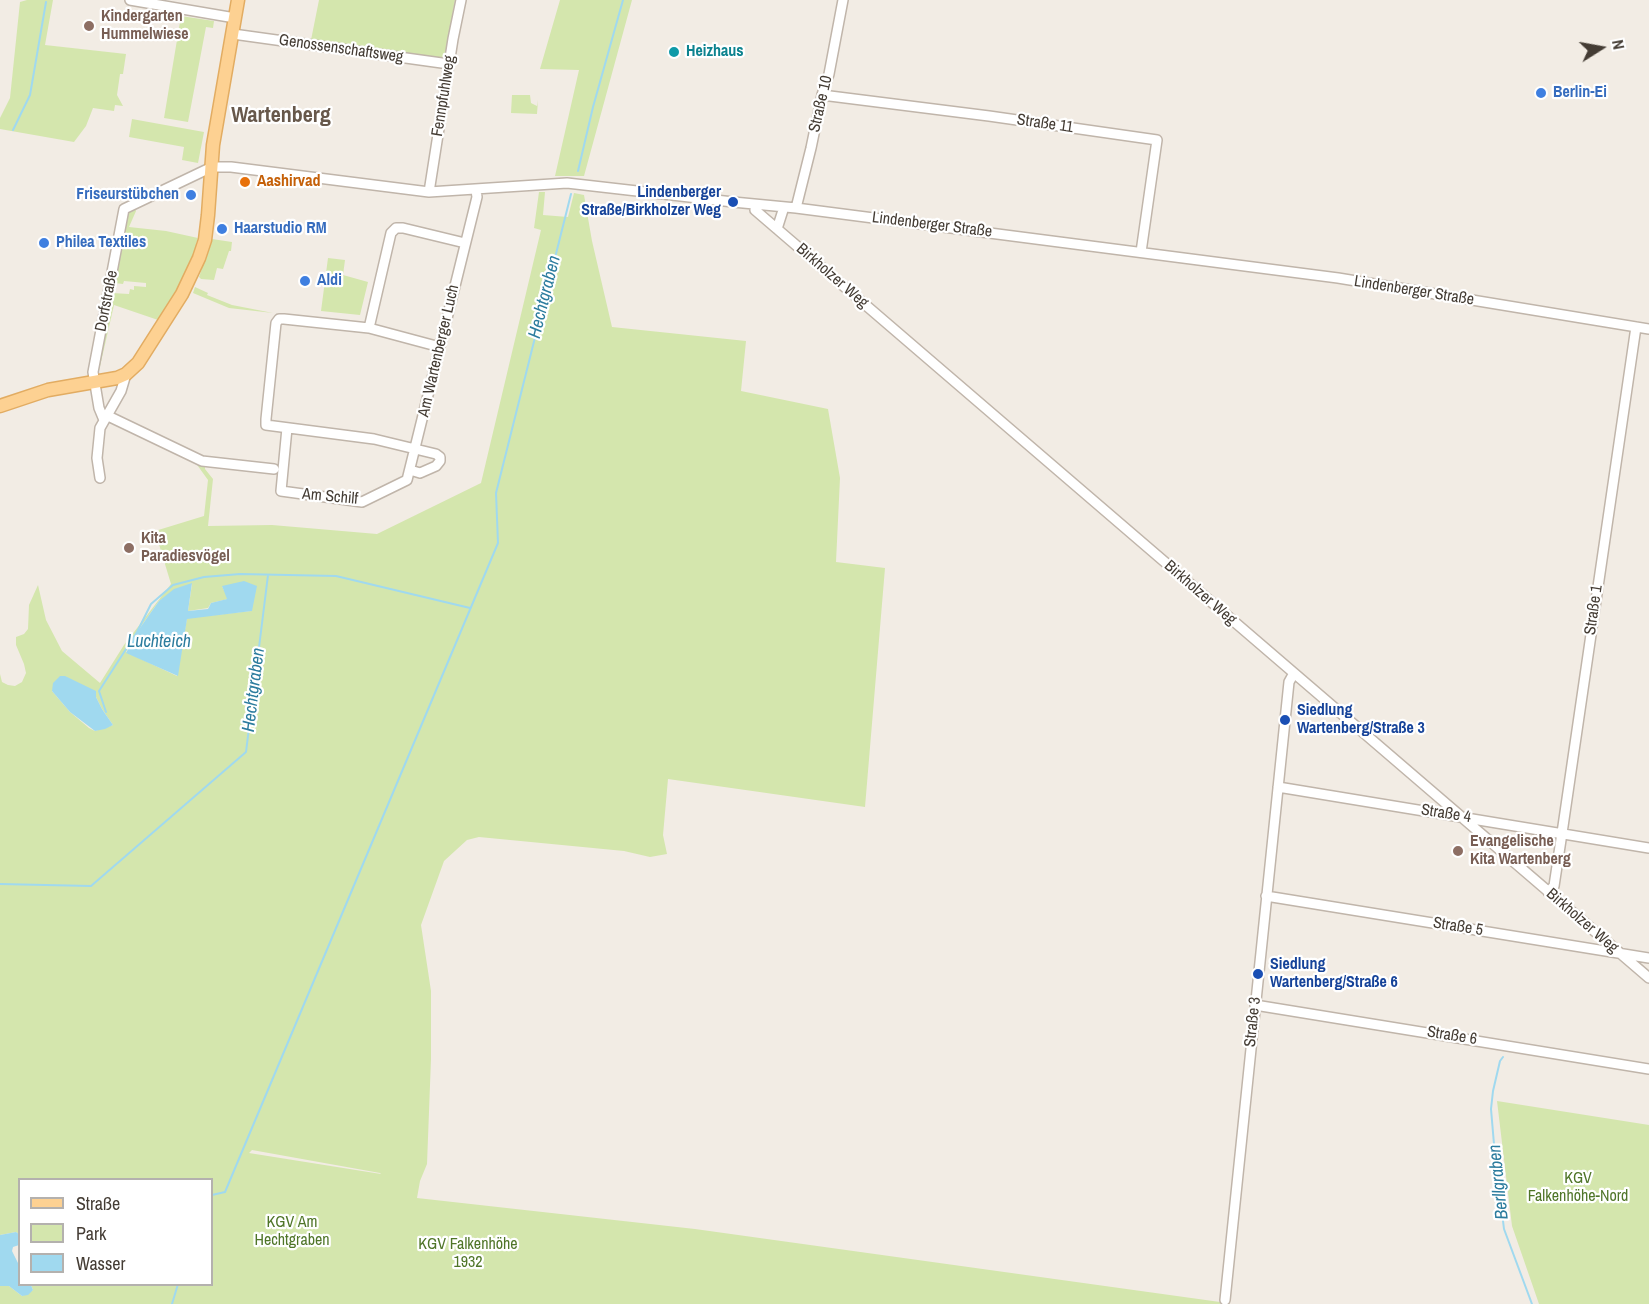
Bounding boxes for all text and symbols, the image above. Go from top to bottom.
place label: Kindergarten Hummelwiese [101,7,189,45]
north arrow [1571,18,1631,78]
marker: Kindergarten Hummelwiese [82,19,96,33]
street label: Genossenschaftsweg [278,31,404,67]
text: N [1607,38,1630,51]
place label: Heizhaus [686,42,744,62]
marker: Heizhaus [667,45,681,59]
street label: Fennpfuhlweg [428,54,460,138]
street label: Straße 10 [805,74,837,134]
place label: Berlin-Ei [1553,83,1607,103]
marker: Berlin-Ei [1534,86,1548,100]
district label: Wartenberg [231,103,331,129]
street label: Straße 11 [1016,111,1074,137]
place label: Aashirvad [257,172,320,192]
marker: Aashirvad [238,175,252,189]
place label: Lindenberger Straße/Birkholzer Weg [581,183,721,221]
place label: Friseurstübchen [76,185,179,205]
marker: Friseurstübchen [184,188,198,202]
marker: Lindenberger Straße/Birkholzer Weg [726,195,740,209]
street label: Lindenberger Straße [871,208,993,242]
place label: Haarstudio RM [234,219,327,239]
marker: Haarstudio RM [215,222,229,236]
place label: Philea Textiles [56,233,146,253]
marker: Philea Textiles [37,236,51,250]
street label: Birkholzer Weg [792,239,872,313]
water label: Hechtgraben [524,253,566,341]
street label: Dorfstraße [92,269,122,333]
place label: Aldi [317,271,342,291]
street label: Lindenberger Straße [1353,272,1475,310]
marker: Aldi [298,274,312,288]
street label: Am Wartenberger Luch [414,283,464,419]
street label: Am Schilf [301,485,359,509]
place label: Kita Paradiesvögel [141,529,230,567]
marker: Kita Paradiesvögel [122,541,136,555]
street label: Birkholzer Weg [1160,556,1240,630]
street label: Straße 1 [1581,584,1607,636]
water label: Luchteich [127,631,191,653]
water label: Hechtgraben [238,647,270,733]
place label: Siedlung Wartenberg/Straße 3 [1297,701,1425,739]
marker: Siedlung Wartenberg/Straße 3 [1278,713,1292,727]
street label: Straße 4 [1420,801,1472,827]
place label: Evangelische Kita Wartenberg [1470,832,1571,870]
marker: Evangelische Kita Wartenberg [1451,844,1465,858]
street label: Birkholzer Weg [1542,884,1622,958]
street label: Straße 5 [1432,914,1484,940]
place label: Siedlung Wartenberg/Straße 6 [1270,955,1398,993]
marker: Siedlung Wartenberg/Straße 6 [1251,967,1265,981]
street label: Straße 3 [1241,996,1265,1048]
street label: Straße 6 [1426,1023,1478,1049]
water label: Berllgraben [1484,1143,1514,1221]
park label: KGV Falkenhöhe-Nord [1528,1169,1628,1207]
legend [18,1178,213,1286]
text: Straße [76,1191,120,1216]
park label: KGV Am Hechtgraben [254,1213,330,1251]
text: Park [76,1221,106,1246]
park label: KGV Falkenhöhe 1932 [418,1235,518,1273]
text: Wasser [76,1251,125,1276]

